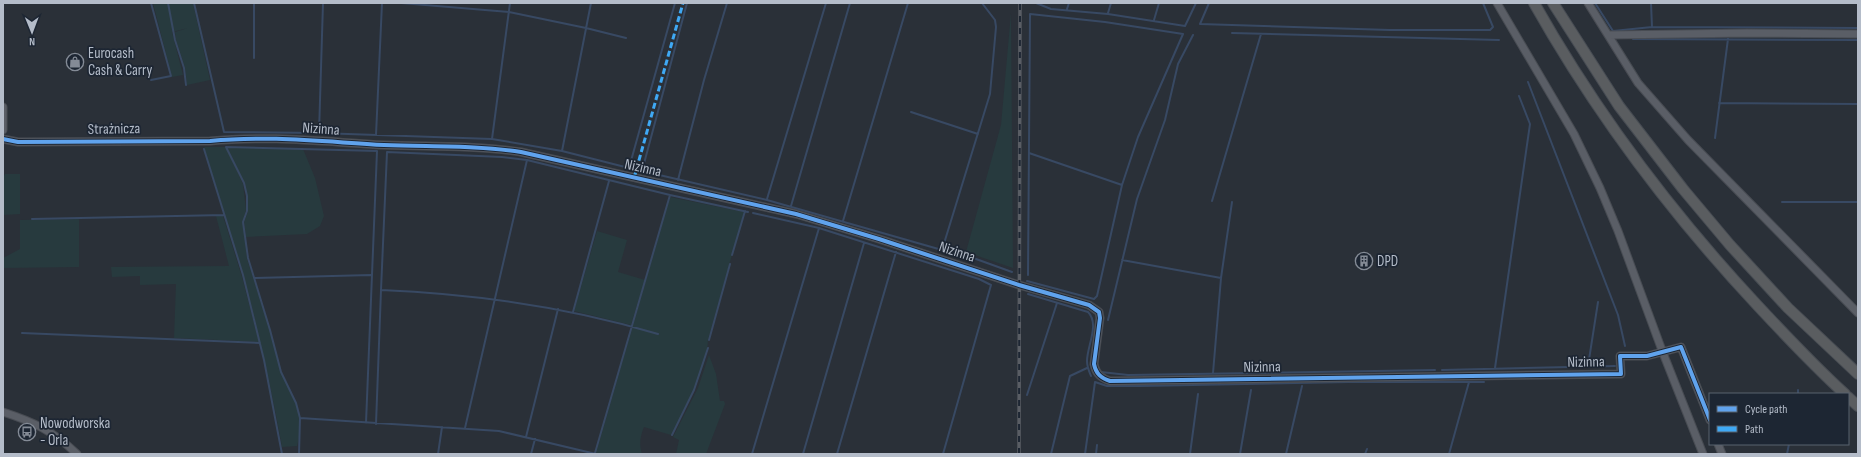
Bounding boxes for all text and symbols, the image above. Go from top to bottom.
north arrow [12,12,52,52]
text: N [29,35,35,48]
place label: Eurocash Cash & Carry [88,44,152,80]
shop icon: Eurocash Cash & Carry [65,52,85,72]
street label: Nizinna [302,118,340,140]
street label: Strażnicza [88,119,141,139]
street label: Nizinna [623,155,663,181]
street label: Nizinna [936,237,978,267]
building icon: DPD [1354,251,1374,271]
place label: DPD [1377,252,1398,271]
street label: Nizinna [1567,352,1605,372]
street label: Nizinna [1243,357,1281,377]
legend [1709,393,1849,445]
text: Cycle path [1745,402,1787,417]
place label: Nowodworska - Orla [40,414,110,450]
bus stop icon: Nowodworska - Orla [17,422,37,442]
text: Path [1745,422,1763,437]

